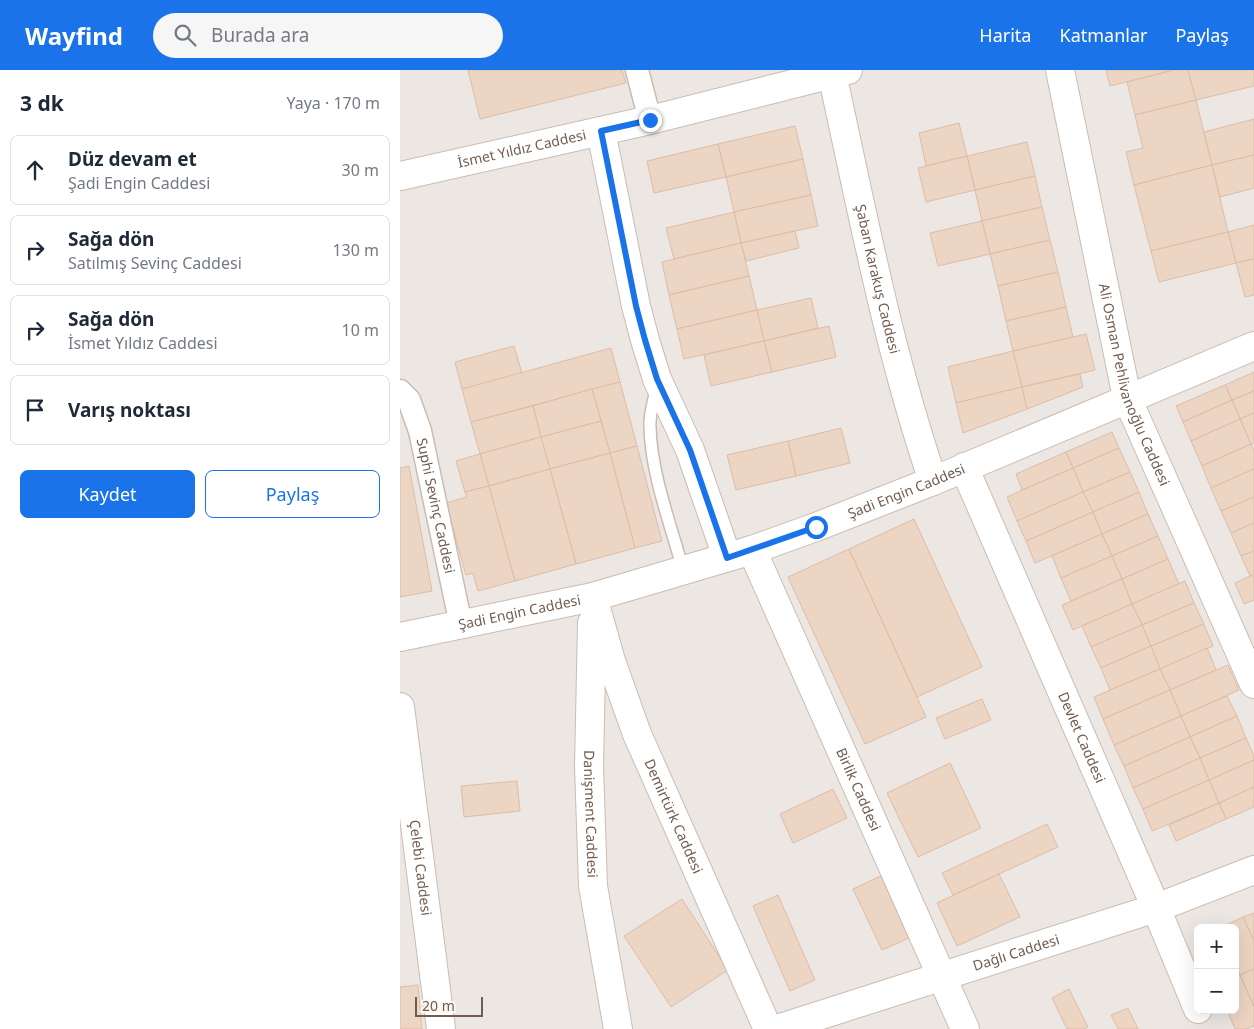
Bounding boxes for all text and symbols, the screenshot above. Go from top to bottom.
search box [153,13,503,58]
text: Wayfind [25,19,123,52]
icon: search [171,21,199,49]
text: Burada ara [211,22,309,48]
text: Harita [979,23,1031,47]
text: Katmanlar [1059,23,1147,47]
text: Paylaş [1175,23,1229,47]
text: 3 dk [20,89,64,117]
text: Yaya · 170 m [286,92,380,114]
route end [639,109,662,132]
street label: İsmet Yıldız Caddesi [456,125,588,172]
text: Düz devam et [68,146,197,172]
icon: ahead [21,156,49,184]
text: 30 m [342,159,379,181]
text: Şadi Engin Caddesi [68,172,210,194]
street label: Şaban Karakuş Caddesi [851,202,905,356]
text: Sağa dön [68,226,154,252]
icon: right [21,236,49,264]
text: 130 m [332,239,379,261]
text: Satılmış Sevinç Caddesi [68,252,242,274]
street label: Ali Osman Pehlivanoğlu Caddesi [1095,282,1175,489]
text: Sağa dön [68,306,154,332]
icon: right [21,316,49,344]
text: 10 m [342,319,379,341]
text: İsmet Yıldız Caddesi [68,332,218,354]
icon: arrive [21,396,49,424]
text: Varış noktası [68,397,191,423]
street label: Suphi Sevinç Caddesi [413,436,460,575]
street label: Şadi Engin Caddesi [845,459,968,523]
button: Kaydet [20,470,195,518]
button: Paylaş [205,470,380,518]
route start [805,516,828,539]
street label: Şadi Engin Caddesi [456,590,582,634]
street label: Devlet Caddesi [1054,689,1110,786]
street label: Birlik Caddesi [832,745,886,834]
street label: Danişment Caddesi [580,750,603,878]
street label: Demirtürk Caddesi [640,756,708,876]
street label: Çelebi Caddesi [405,819,436,917]
map controls [1194,924,1239,1014]
button: + [1194,924,1239,969]
street label: Dağlı Caddesi [970,929,1062,975]
button: − [1194,969,1239,1014]
scale bar [415,994,482,1017]
text: 20 m [422,996,455,1015]

